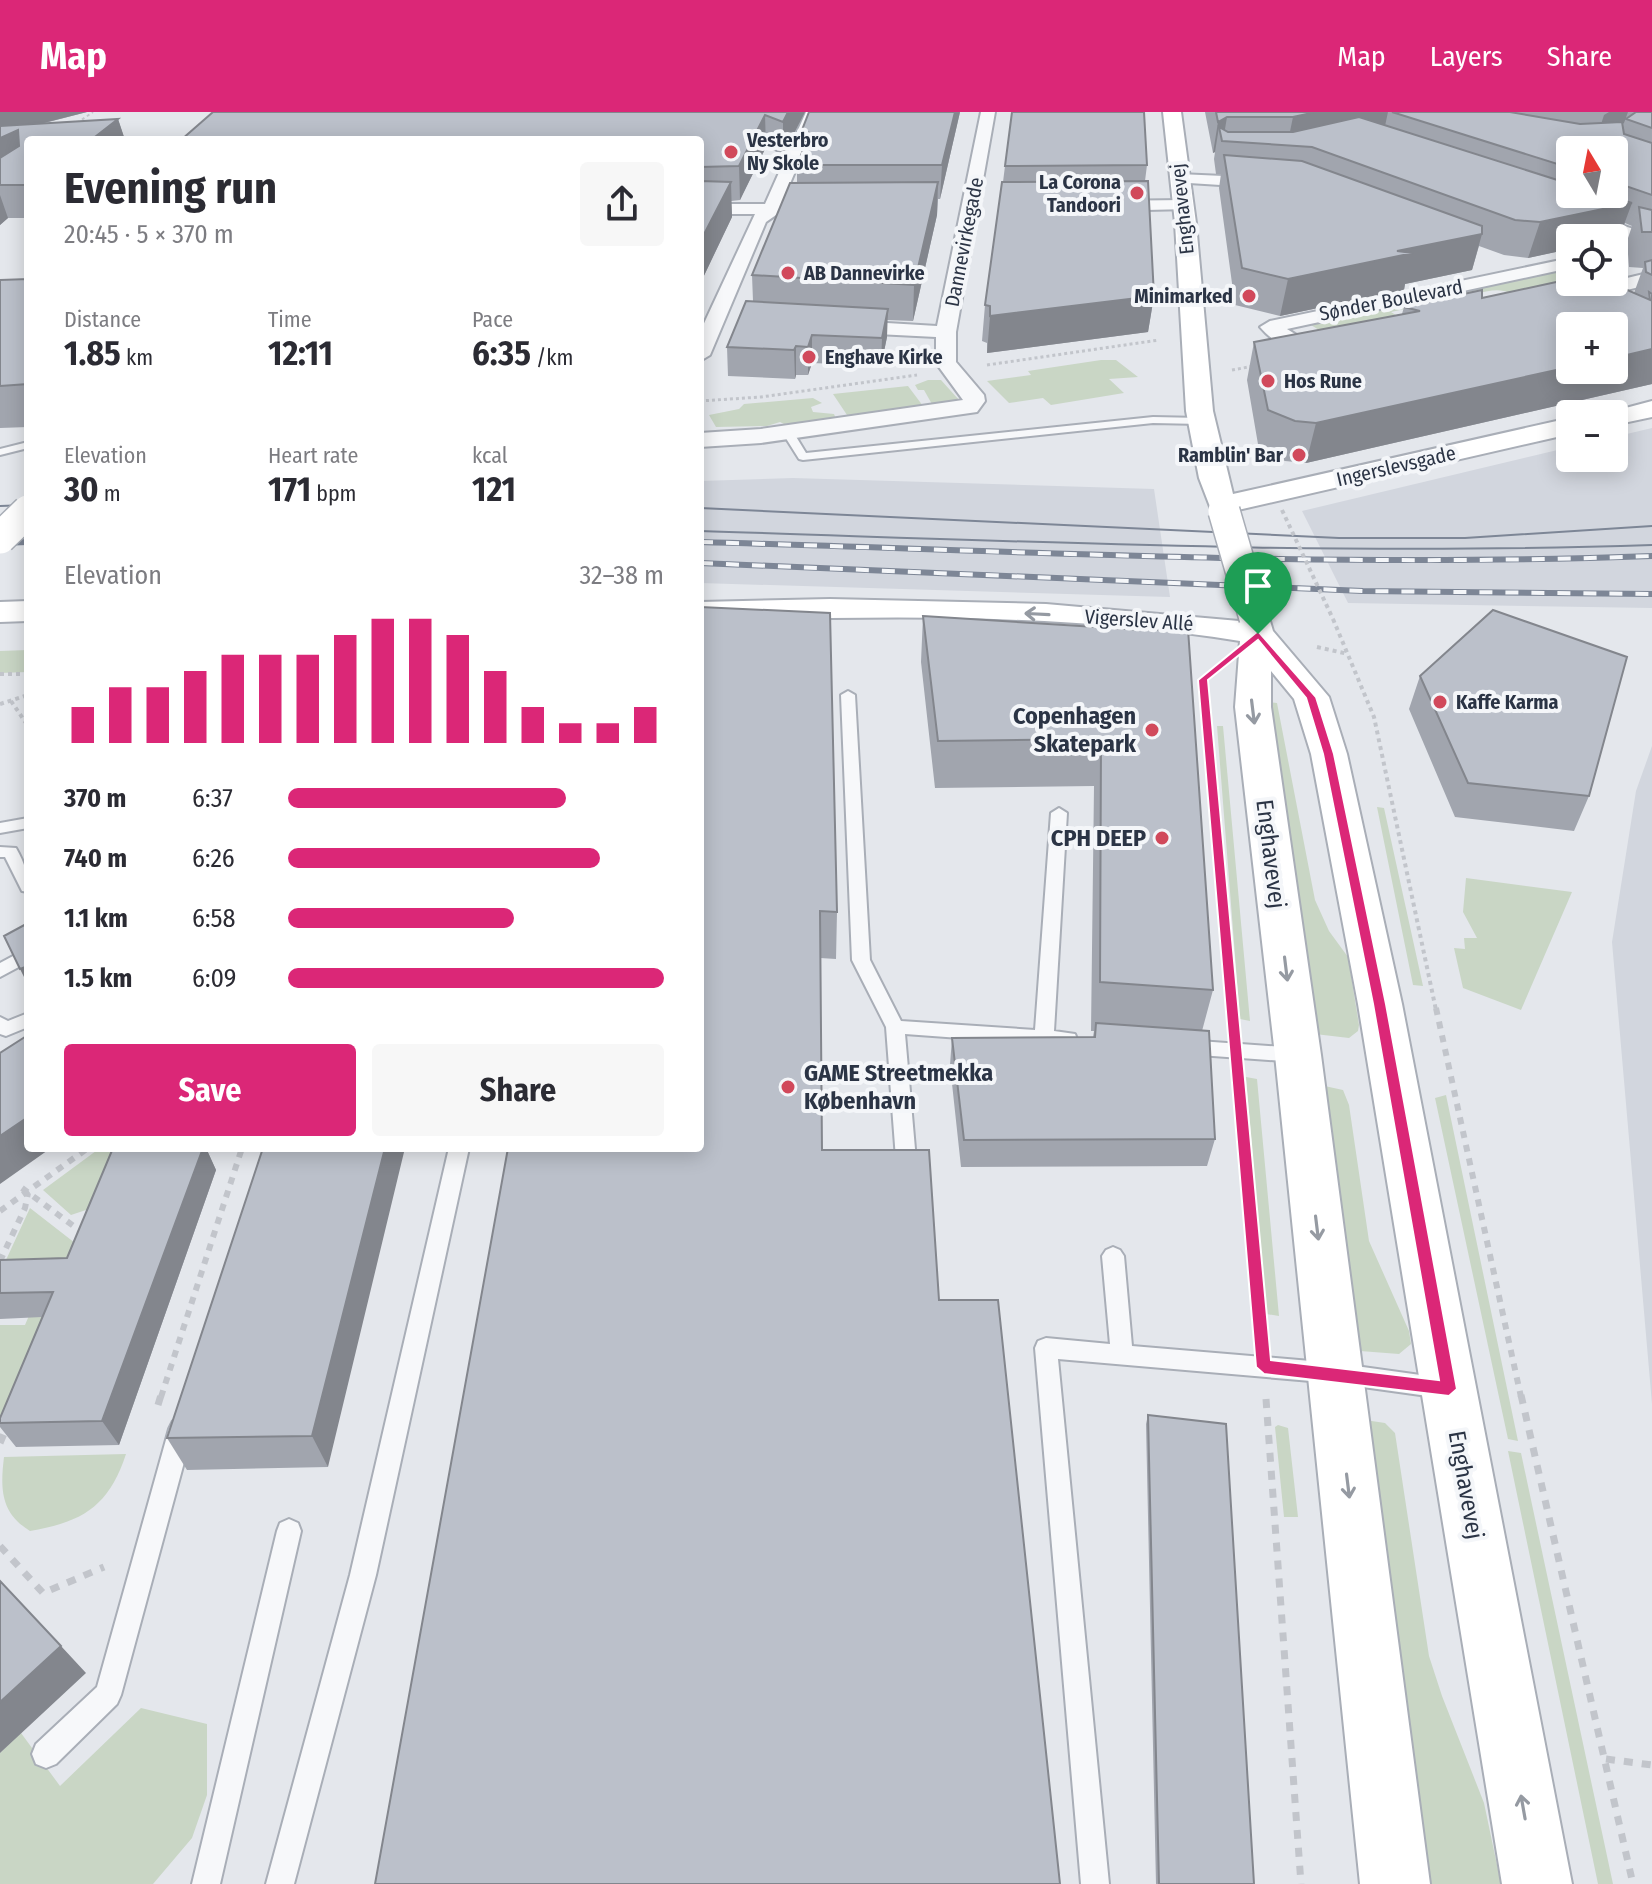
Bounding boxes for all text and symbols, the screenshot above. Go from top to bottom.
text: Map [40,33,107,79]
text: Map [1337,40,1386,73]
text: Layers [1430,40,1503,73]
text: Share [1547,40,1612,73]
place label: Vesterbro Ny Skole [746,128,829,175]
north arrow [1556,136,1628,208]
map controls [1556,136,1628,472]
marker: Vesterbro Ny Skole [722,143,740,161]
text: Evening run [64,162,277,215]
button: share [580,162,664,246]
street label: Enghavevej [1165,162,1199,256]
place label: La Corona Tandoori [1039,170,1121,217]
street label: Dannevirkegade [940,175,988,309]
marker: La Corona Tandoori [1128,184,1146,202]
text: 20:45 · 5 × 370 m [64,219,234,250]
button: locate [1556,224,1628,296]
place label: AB Dannevirke [803,261,925,285]
marker: AB Dannevirke [779,264,797,282]
street label: Sønder Boulevard [1317,274,1465,326]
place label: Minimarked [1134,284,1233,308]
marker: Minimarked [1240,287,1258,305]
text: Distance [64,306,141,333]
text: Time [268,306,312,333]
text: Pace [472,306,513,333]
button: + [1556,312,1628,384]
text: 1.85 [64,333,121,374]
text: 12:11 [268,333,333,374]
text: 6:35 [472,333,531,374]
text: km [121,344,153,371]
text: /km [531,344,574,371]
place label: Enghave Kirke [825,345,943,369]
marker: Enghave Kirke [800,348,818,366]
place label: Hos Rune [1284,369,1362,393]
marker: Hos Rune [1259,372,1277,390]
button: − [1556,400,1628,472]
street label: Ingerslevsgade [1334,441,1458,491]
text: Elevation [64,442,147,469]
text: Heart rate [268,442,358,469]
text: kcal [472,442,508,469]
place label: Ramblin' Bar [1178,443,1284,467]
marker: Ramblin' Bar [1290,446,1308,464]
text: 30 [64,469,99,510]
text: 171 [268,469,311,510]
text: 121 [472,469,516,510]
text: m [99,480,121,507]
text: bpm [311,480,357,507]
pin [1224,552,1292,634]
text: Elevation [64,560,162,591]
text: 32–38 m [579,560,664,591]
icon: arrive [1236,564,1280,608]
street label: Vigerslev Allé [1084,604,1194,636]
one-way arrow [1024,606,1051,621]
place label: Kaffe Karma [1456,690,1559,714]
marker: Kaffe Karma [1431,693,1449,711]
one-way arrow [1246,698,1261,724]
place label: Copenhagen Skatepark [1013,702,1137,758]
marker: Copenhagen Skatepark [1143,721,1161,739]
text: 370 m [64,783,126,814]
text: 6:37 [192,783,233,814]
street label: Enghavevej [1250,798,1292,910]
place label: CPH DEEP [1051,824,1146,852]
marker: CPH DEEP [1153,829,1171,847]
text: 740 m [64,843,127,874]
text: 6:26 [192,843,235,874]
text: 1.1 km [64,903,128,934]
text: 6:58 [192,903,235,934]
one-way arrow [1279,956,1294,982]
text: 1.5 km [64,963,132,994]
text: 6:09 [192,963,236,994]
button: Save [64,1044,356,1136]
button: Share [372,1044,664,1136]
place label: GAME Streetmekka København [804,1059,993,1115]
marker: GAME Streetmekka København [779,1078,797,1096]
one-way arrow [1310,1214,1325,1240]
street label: Enghavevej [1443,1428,1489,1542]
one-way arrow [1340,1472,1355,1499]
one-way arrow [1515,1795,1530,1820]

